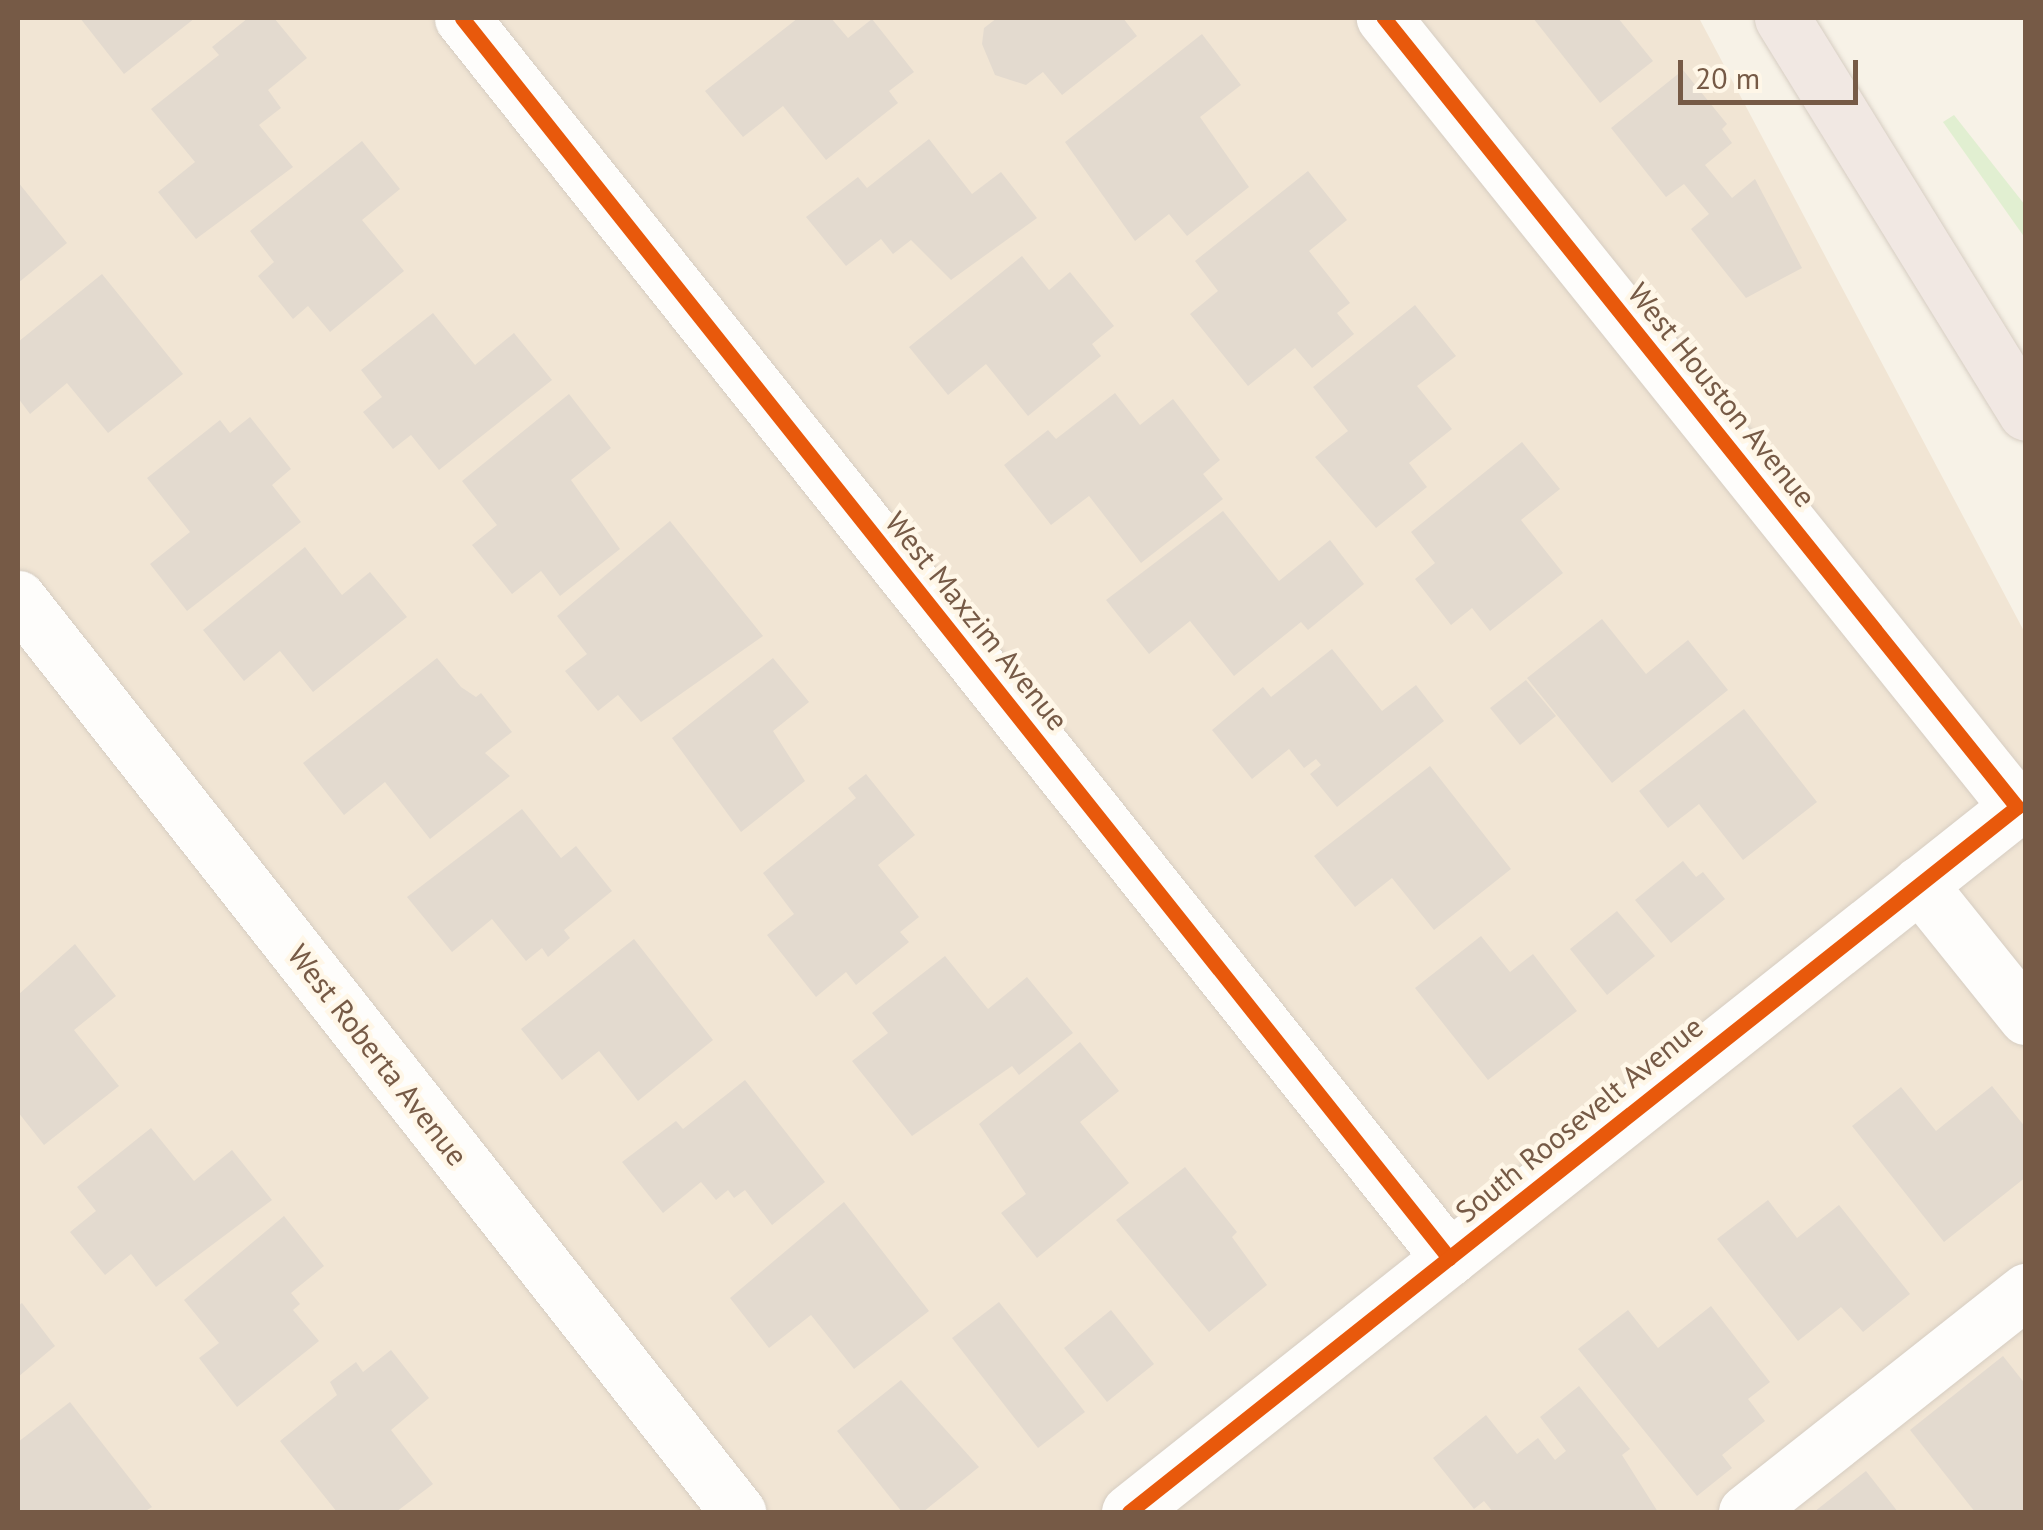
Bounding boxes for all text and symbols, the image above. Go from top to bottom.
scale bar [1683,40,1863,102]
text: 20 m [1695,58,1760,97]
street label: West Houston Avenue [1620,275,1824,515]
street label: West Maxzim Avenue [878,504,1076,738]
street label: West Roberta Avenue [280,937,476,1173]
street label: South Roosevelt Avenue [1448,1008,1710,1230]

